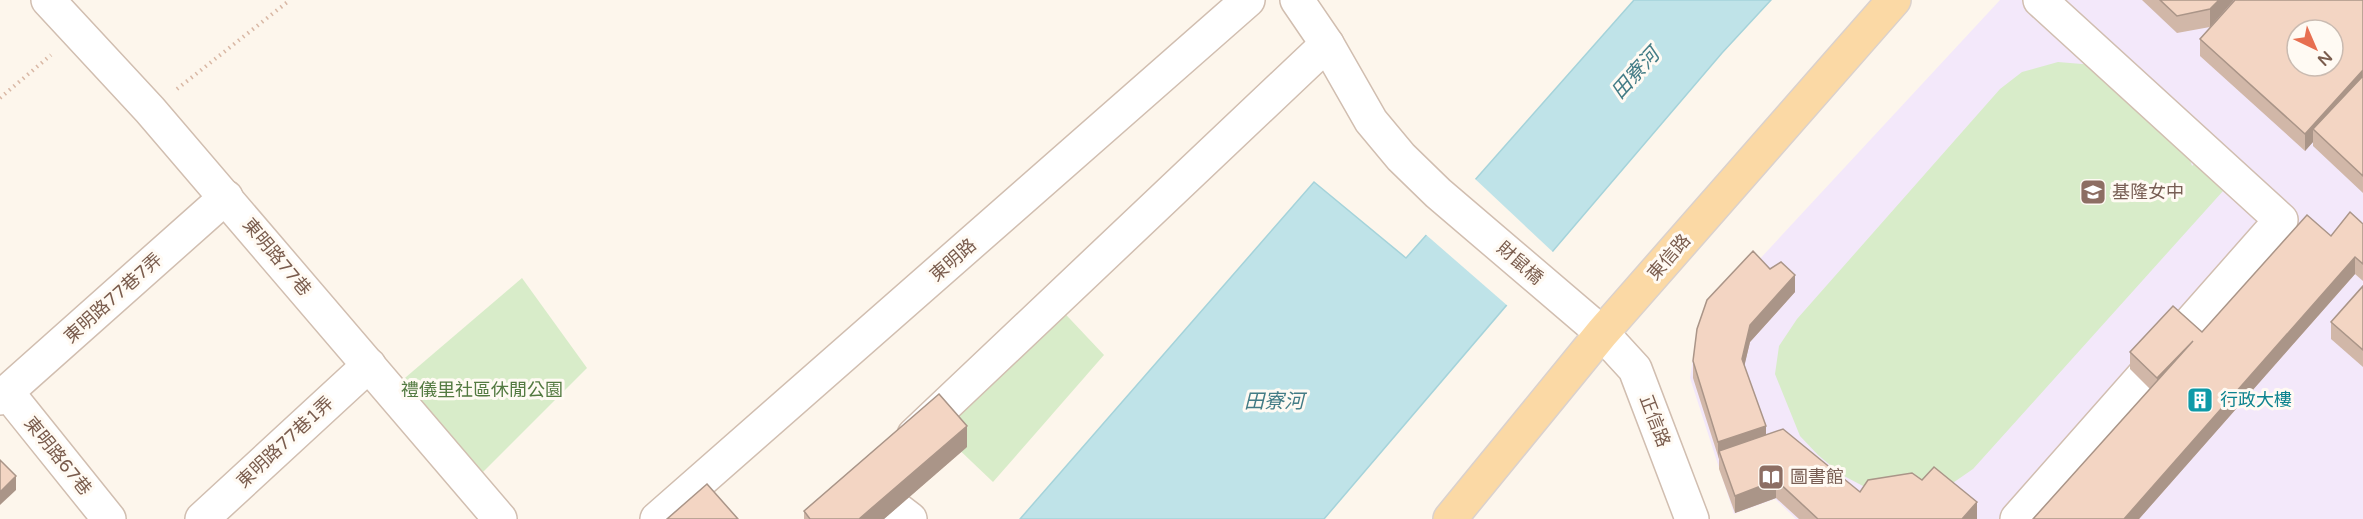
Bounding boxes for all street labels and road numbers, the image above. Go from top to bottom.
street label: 東明路77巷 [238,214,316,300]
street label: 東信路 [1643,229,1695,285]
street label: 東明路 [925,234,981,286]
street label: 財鼠橋 [1492,237,1548,289]
street label: 東明路77巷7弄 [60,248,166,348]
street label: 東明路77巷1弄 [232,392,338,492]
street label: 正信路 [1635,392,1675,450]
street label: 東明路67巷 [20,412,96,500]

